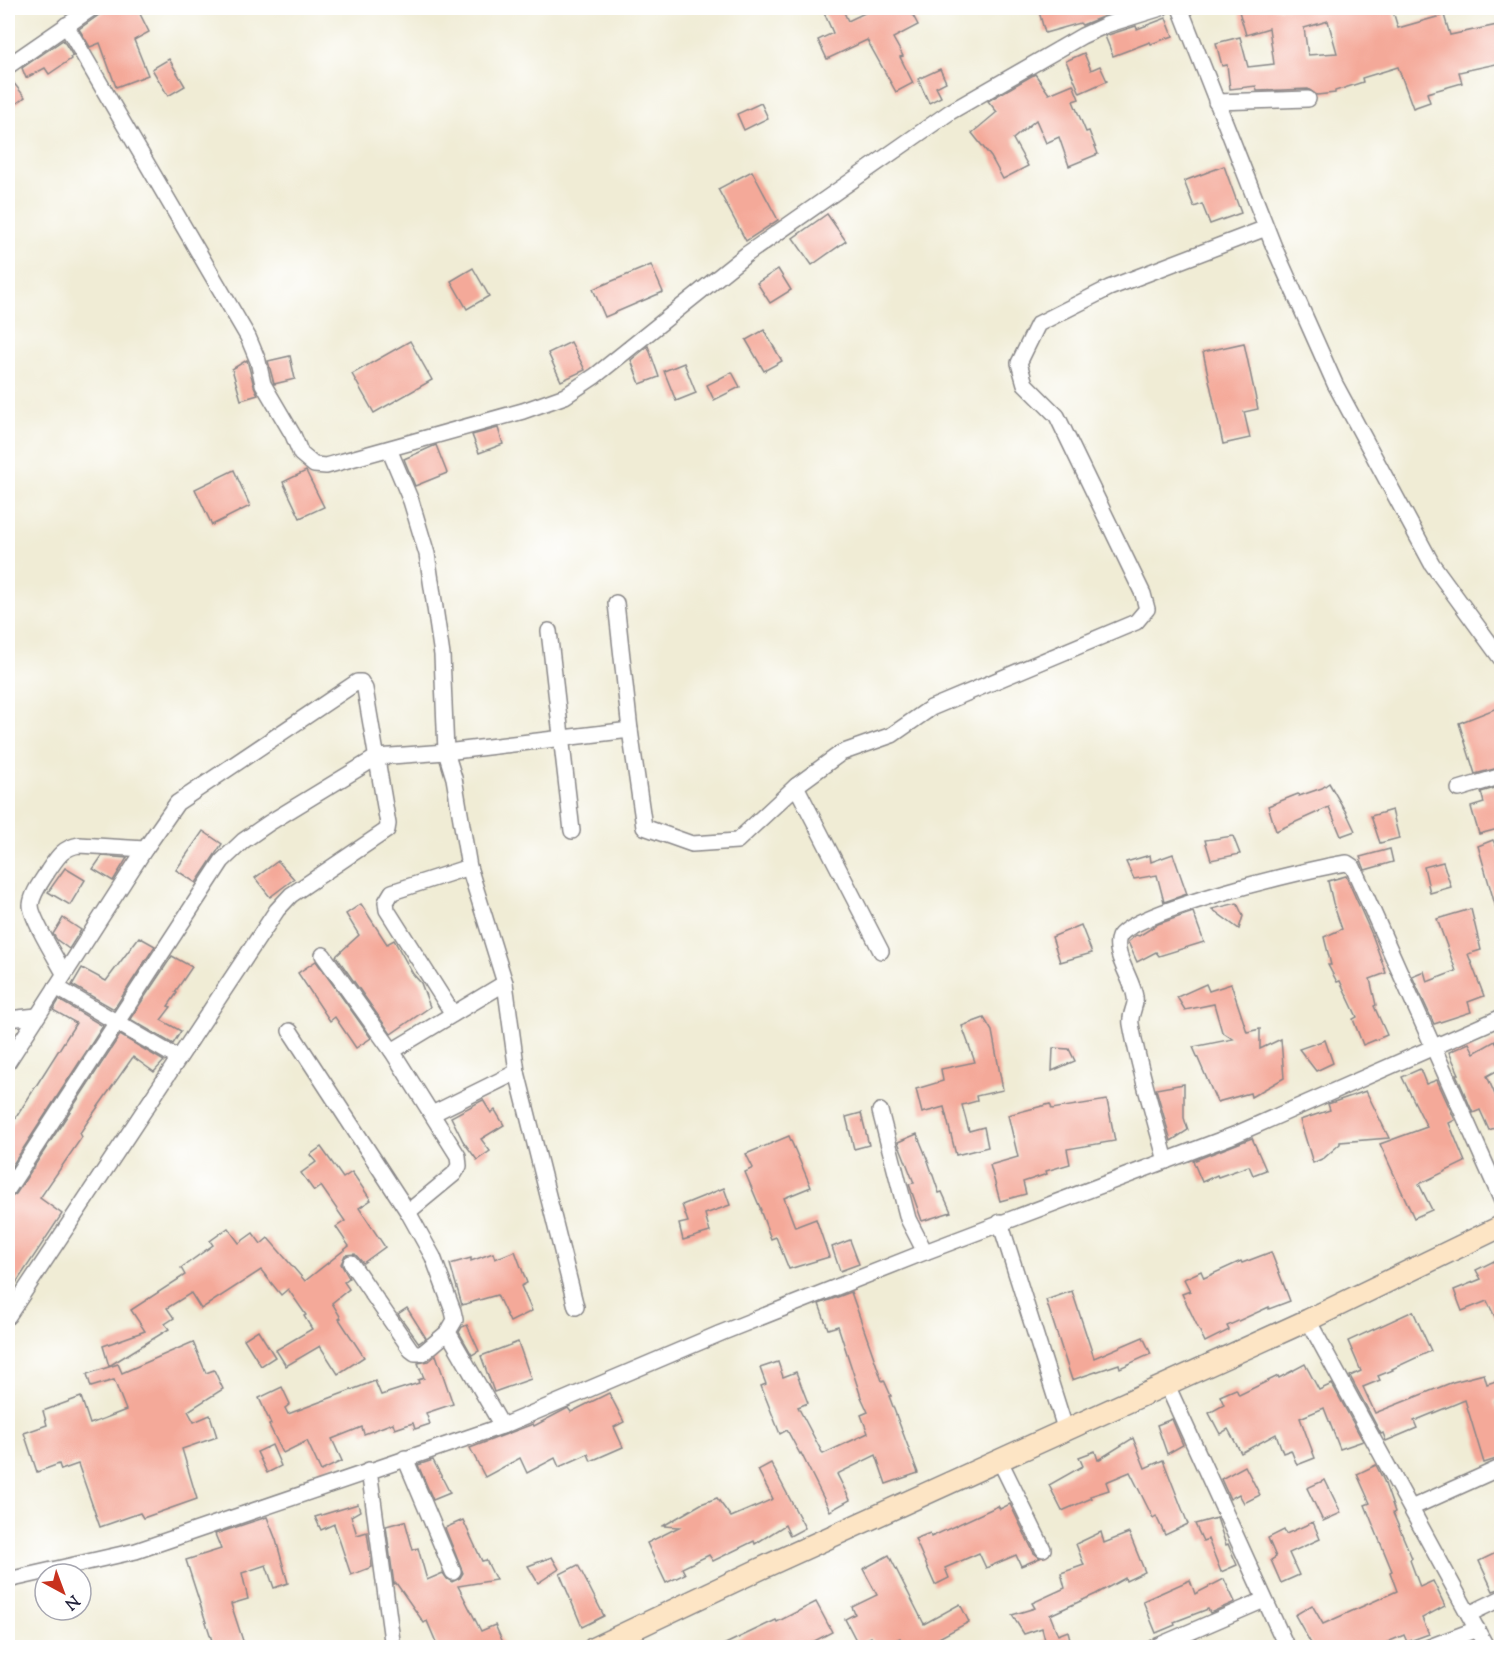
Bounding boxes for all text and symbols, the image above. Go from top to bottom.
north arrow [33,1562,93,1622]
text: N [59,1589,84,1614]

